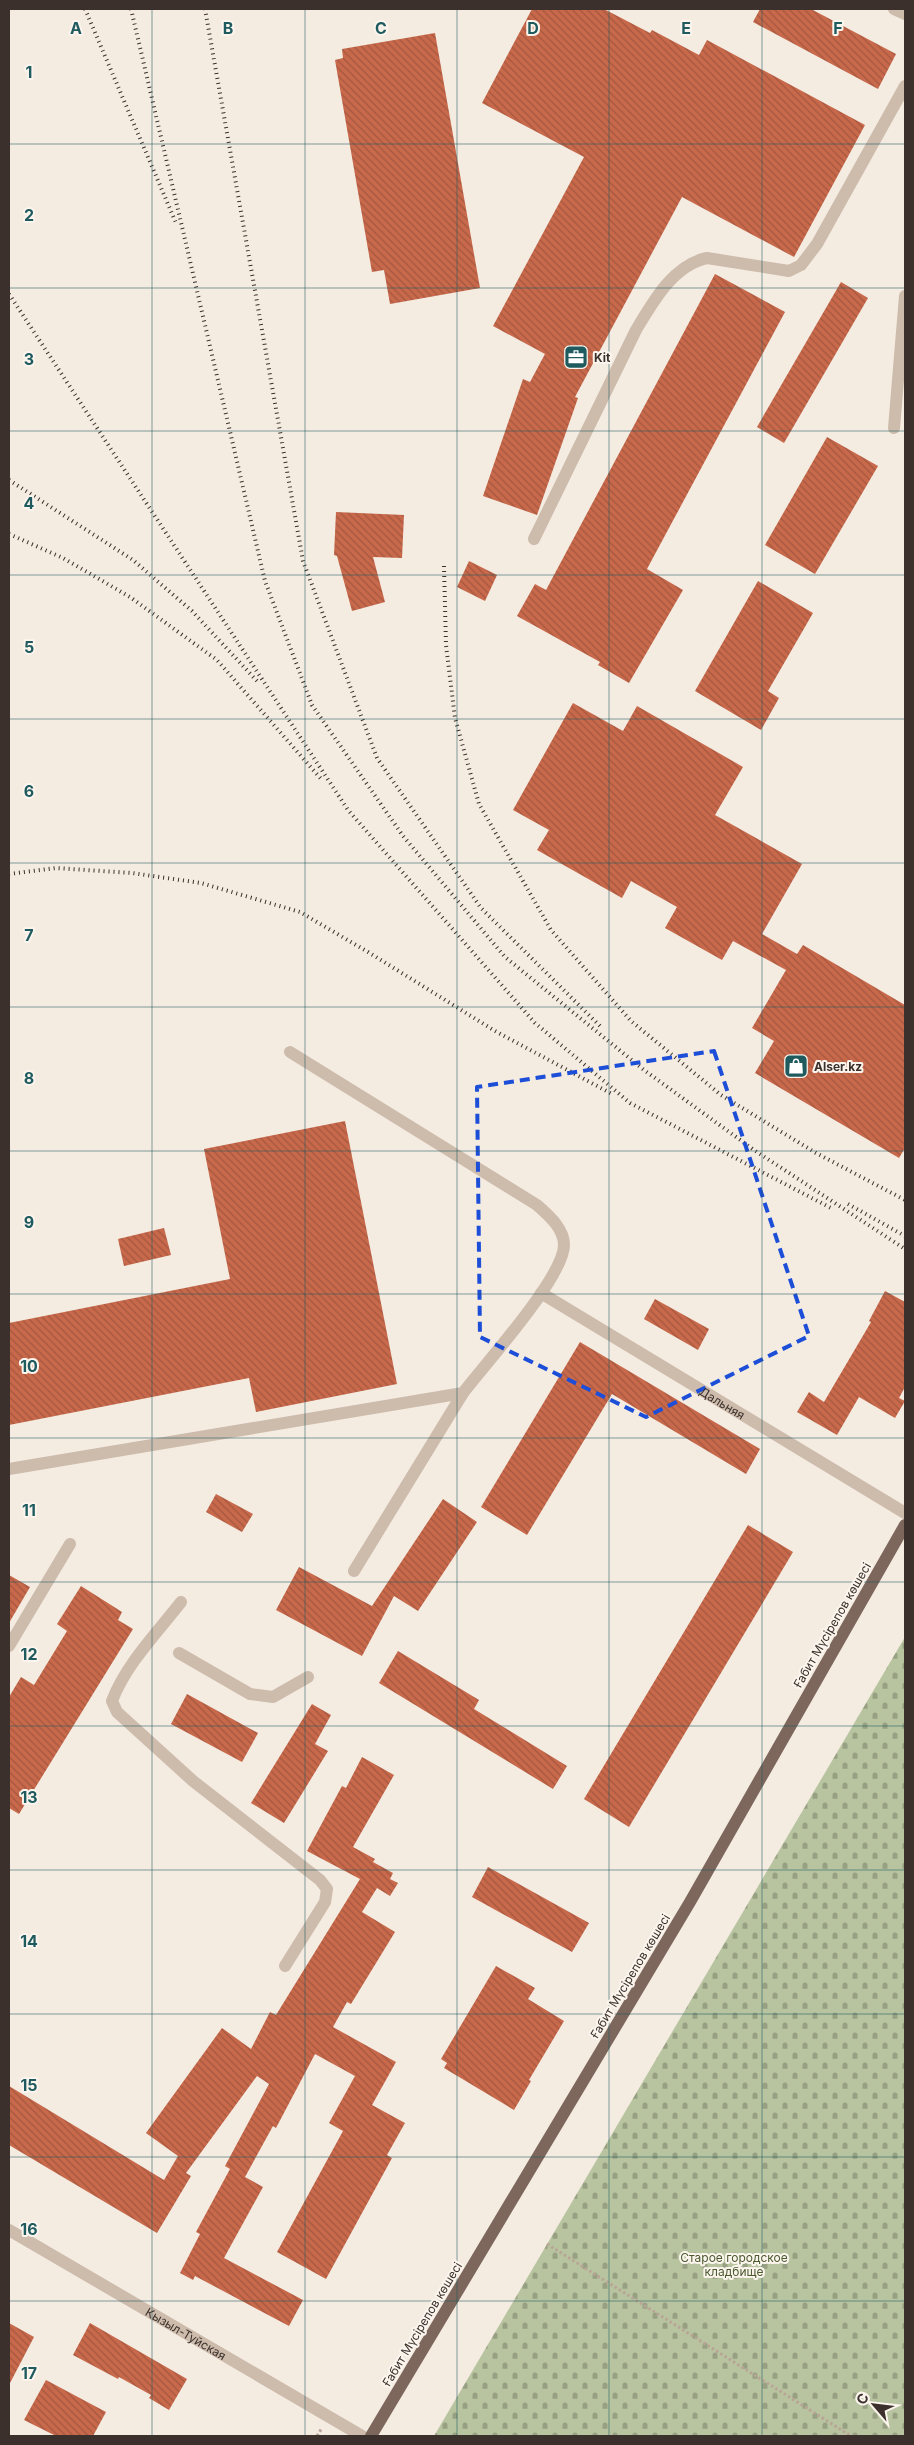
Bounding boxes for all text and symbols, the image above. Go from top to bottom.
text: A [70,18,82,38]
text: B [223,18,233,38]
text: C [375,18,387,38]
text: D [527,18,539,38]
text: E [681,18,691,38]
text: F [833,18,843,38]
text: 1 [26,62,32,82]
text: 2 [24,205,34,225]
office icon: Kit [563,344,589,370]
text: 3 [24,349,34,369]
place label: Kit [594,350,611,365]
text: 4 [24,493,35,513]
text: 5 [24,637,34,657]
text: 6 [24,781,34,801]
text: 7 [24,925,34,945]
shop icon: Alser.kz [783,1053,809,1079]
place label: Alser.kz [814,1059,862,1074]
text: 8 [24,1068,34,1088]
text: 9 [24,1212,34,1232]
text: 10 [20,1356,38,1376]
street label: Дальняя [697,1383,748,1422]
text: 11 [22,1500,36,1520]
street label: Ғабит Мүсірепов көшесі [790,1560,874,1691]
text: 12 [21,1644,37,1664]
text: 13 [20,1787,38,1807]
street label: Ғабит Мүсірепов көшесі [587,1911,673,2042]
text: 14 [20,1931,38,1951]
text: 15 [20,2075,38,2095]
text: 16 [20,2219,38,2239]
park label: Старое городское кладбище [680,2250,788,2279]
street label: Ғабит Мүсірепов көшесі [379,2259,465,2390]
street label: Кызыл-Туйская [143,2304,229,2363]
text: 17 [21,2363,37,2383]
north arrow [849,2380,899,2430]
text: С [852,2390,872,2407]

